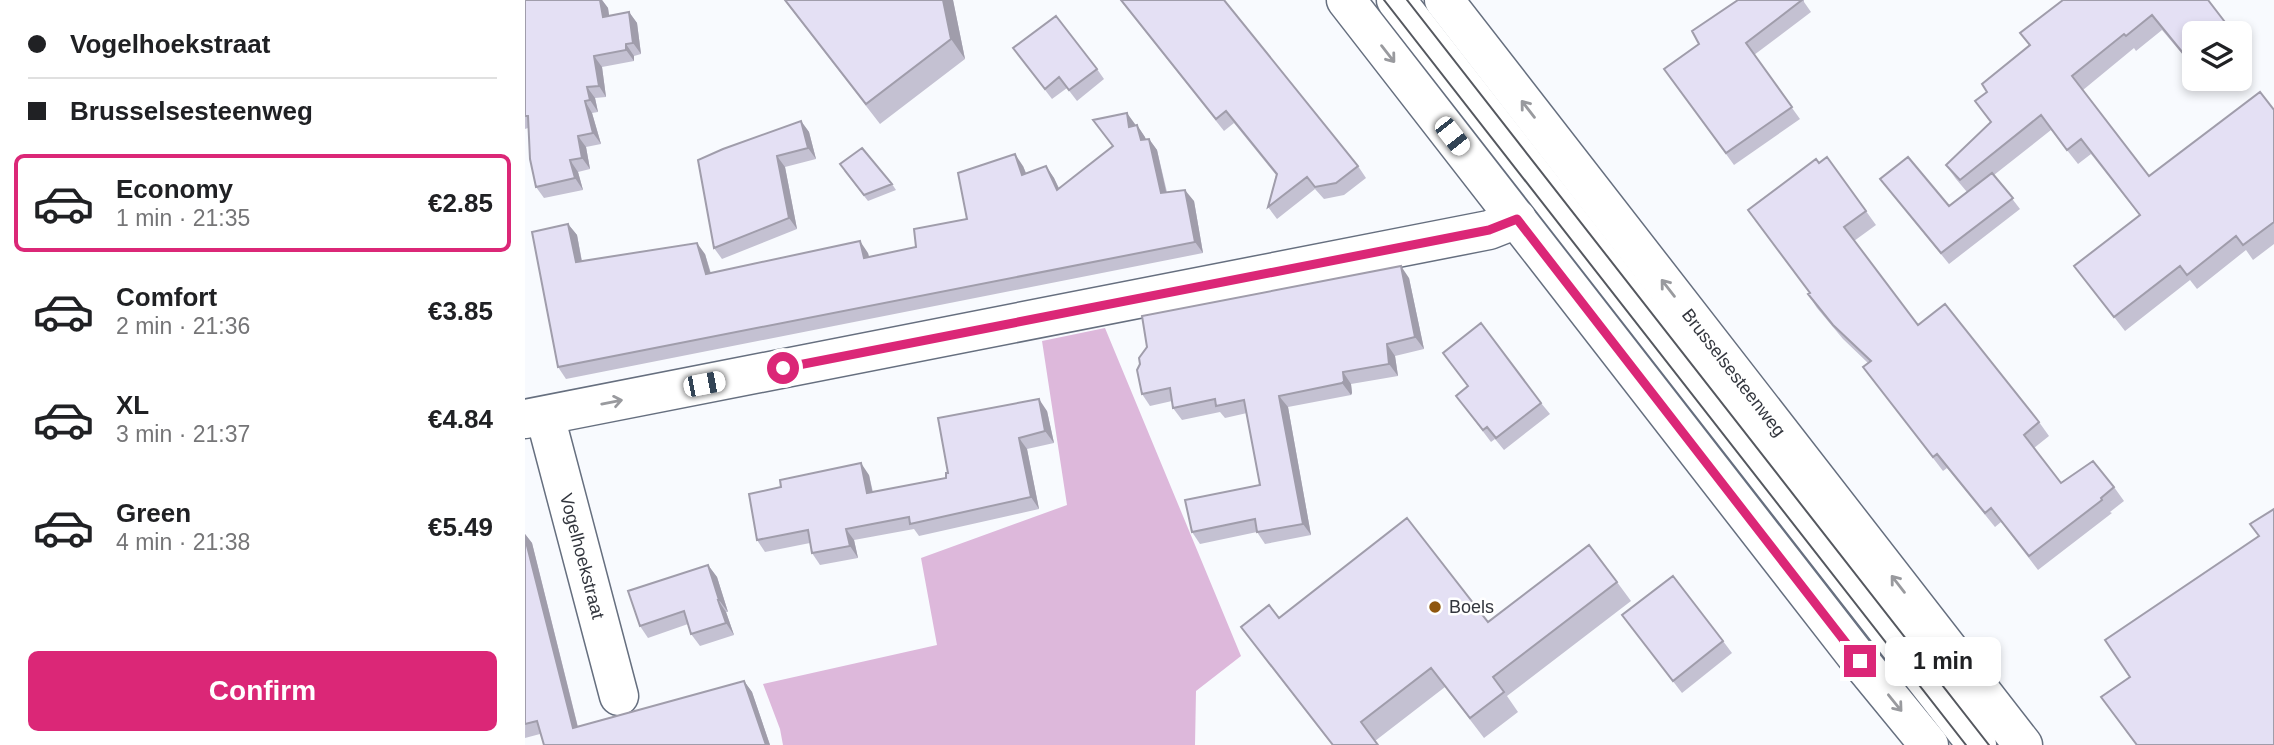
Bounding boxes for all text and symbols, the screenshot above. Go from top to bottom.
map controls [2182,21,2252,91]
button: layers [2182,21,2252,91]
text: Vogelhoekstraat [70,29,270,59]
one-way arrow [1380,44,1395,62]
text: Brusselsesteenweg [70,96,313,126]
one-way arrow [1521,100,1536,118]
car [1431,113,1474,159]
icon: car [32,172,95,235]
text: Economy [116,174,233,204]
text: €2.85 [428,188,493,218]
text: 1 min · 21:35 [116,205,250,231]
one-way arrow [1661,279,1676,298]
icon: car [32,280,95,343]
text: Comfort [116,282,217,312]
text: €3.85 [428,296,493,326]
street label: Brusselsesteenweg [1678,305,1789,440]
text: 2 min · 21:36 [116,313,250,339]
route start [767,352,799,384]
car [682,370,727,398]
icon: car [32,388,95,451]
text: XL [116,390,149,420]
one-way arrow [600,395,623,409]
text: €4.84 [428,404,493,434]
text: 3 min · 21:37 [116,421,250,447]
street label: Vogelhoekstraat [556,491,608,621]
icon: car [32,496,95,559]
text: Green [116,498,191,528]
text: €5.49 [428,512,493,542]
text: 4 min · 21:38 [116,529,250,555]
one-way arrow [1890,575,1905,594]
place label: Boels [1449,597,1494,617]
marker: Boels [1427,599,1443,615]
callout: 1 min [1885,636,2000,686]
route end [1844,645,1876,677]
text: 1 min [1913,648,1973,674]
button: Confirm [28,651,497,731]
one-way arrow [1887,693,1903,711]

